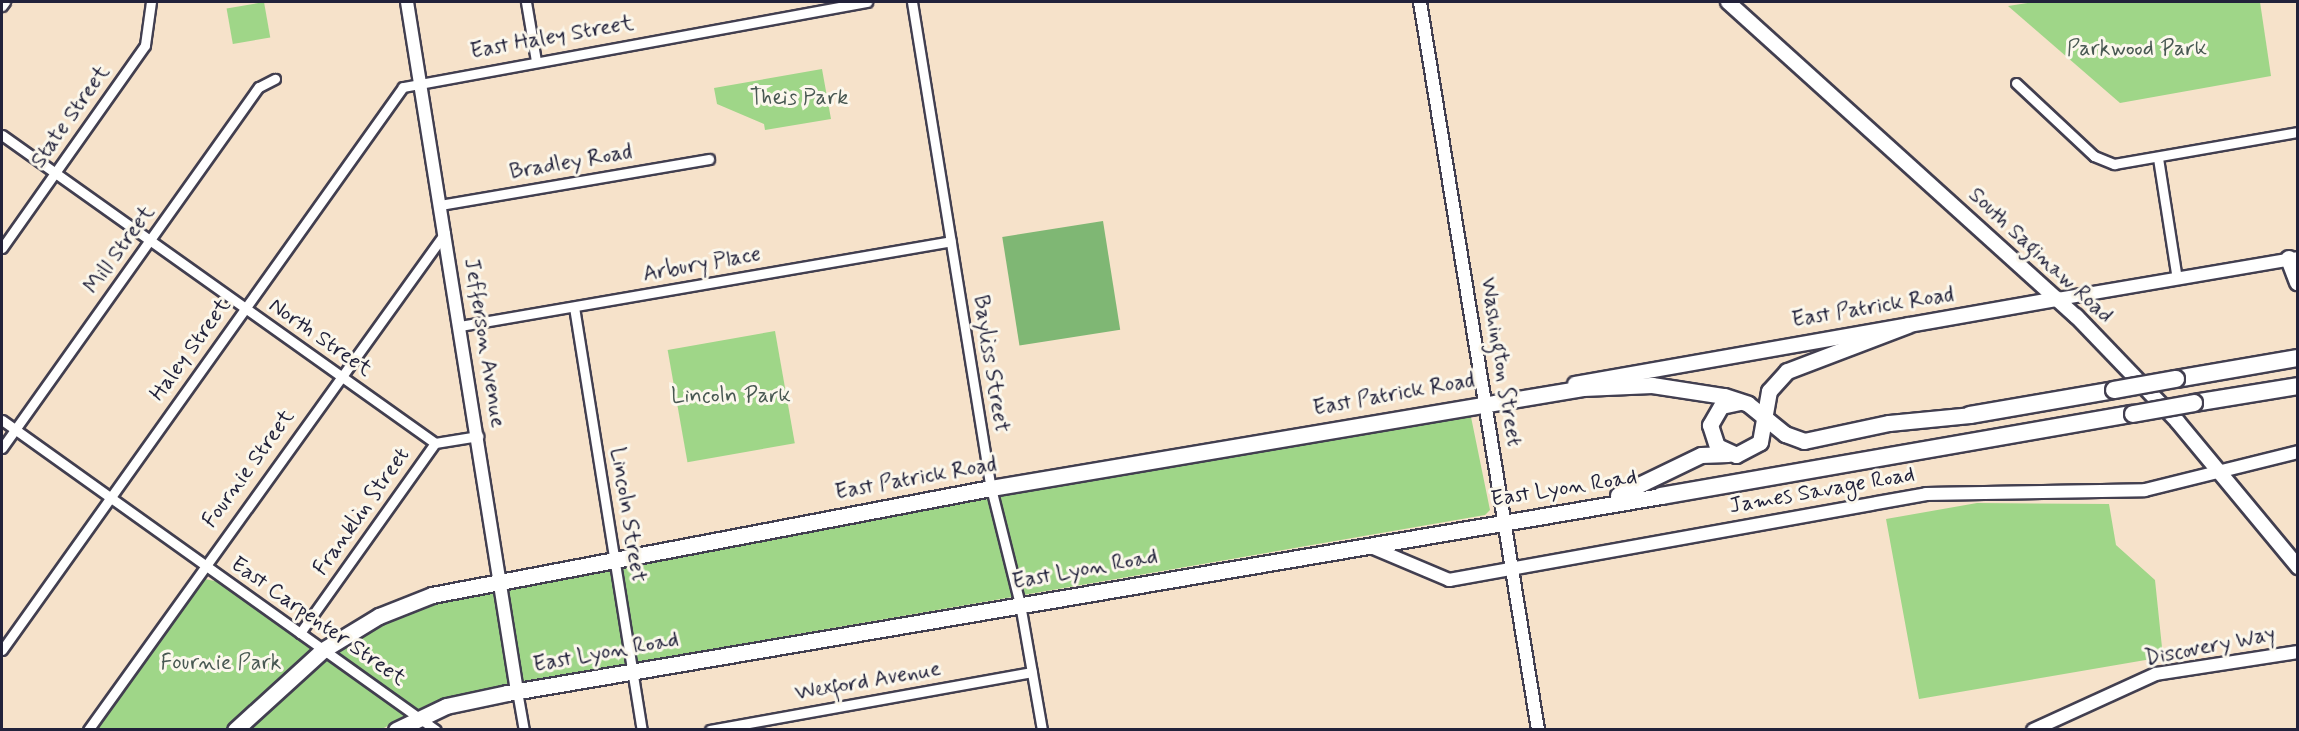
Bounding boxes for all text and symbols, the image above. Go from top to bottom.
street label: East Haley Street [468,11,636,65]
park label: Parkwood Park [2069,37,2205,63]
street label: State Street [26,60,116,174]
park label: Theis Park [750,86,848,112]
street label: Bradley Road [508,139,634,187]
street label: South Saginaw Road [1962,182,2118,330]
street label: Mill Street [79,201,161,299]
street label: Arbury Place [641,242,763,288]
street label: Jefferson Avenue [458,256,510,430]
street label: Washington Street [1473,274,1527,450]
street label: East Patrick Road [1791,282,1955,334]
street label: Haley Street [145,293,237,407]
street label: North Street [263,293,377,383]
street label: Bayliss Street [966,294,1014,434]
street label: East Patrick Road [1312,368,1476,422]
park label: Lincoln Park [673,384,789,410]
street label: Fournie Street [197,405,301,533]
street label: Franklin Street [307,442,417,582]
street label: Lincoln Street [603,446,651,584]
street label: East Patrick Road [834,452,998,506]
street label: James Savage Road [1728,462,1916,520]
street label: East Lyon Road [1490,465,1638,513]
street label: East Lyon Road [1011,544,1159,596]
street label: East Carpenter Street [225,552,411,692]
street label: Discovery Way [2141,621,2279,673]
street label: East Lyon Road [532,627,680,679]
park label: Fournie Park [161,651,281,677]
street label: Wexford Avenue [792,656,944,708]

